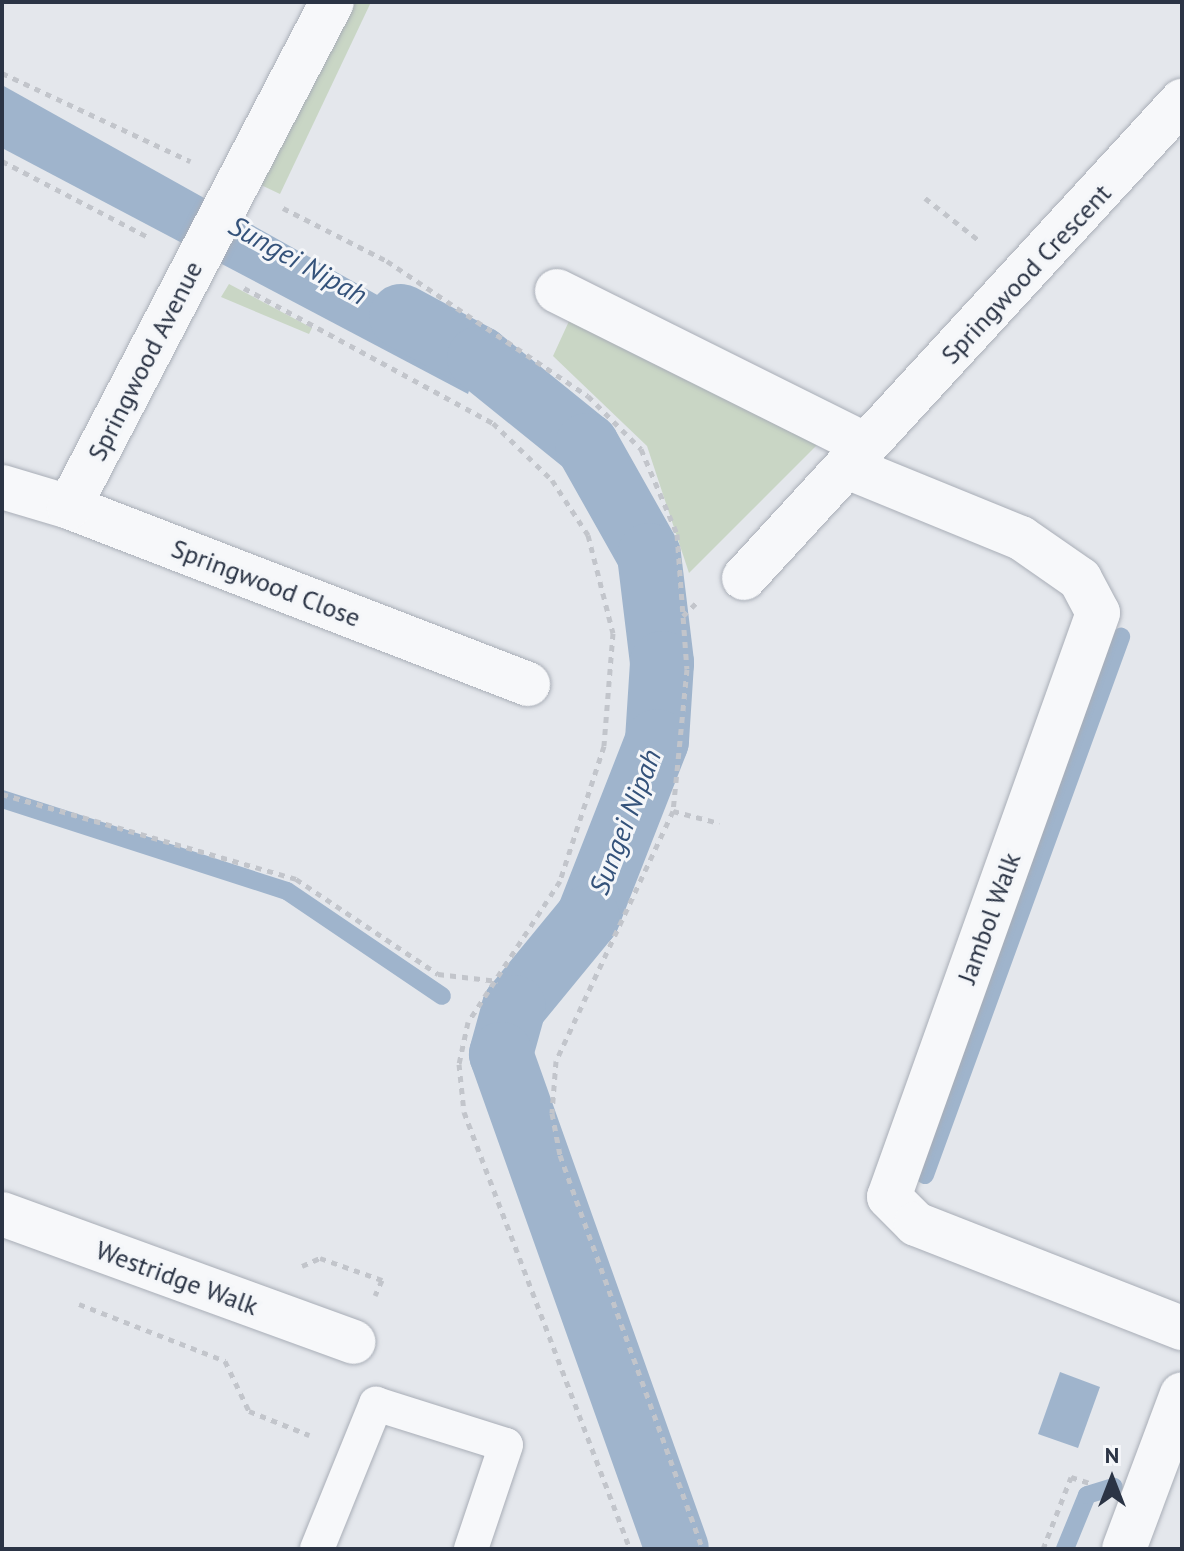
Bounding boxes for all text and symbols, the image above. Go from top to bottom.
street label: Springwood Crescent [935,178,1117,370]
water label: Sungei Nipah [223,208,373,312]
street label: Springwood Avenue [81,256,209,466]
street label: Springwood Close [167,533,365,633]
water label: Sungei Nipah [582,745,668,899]
street label: Jambol Walk [951,848,1027,988]
street label: Westridge Walk [91,1234,263,1322]
north arrow [1072,1439,1152,1519]
text: N [1105,1441,1119,1469]

